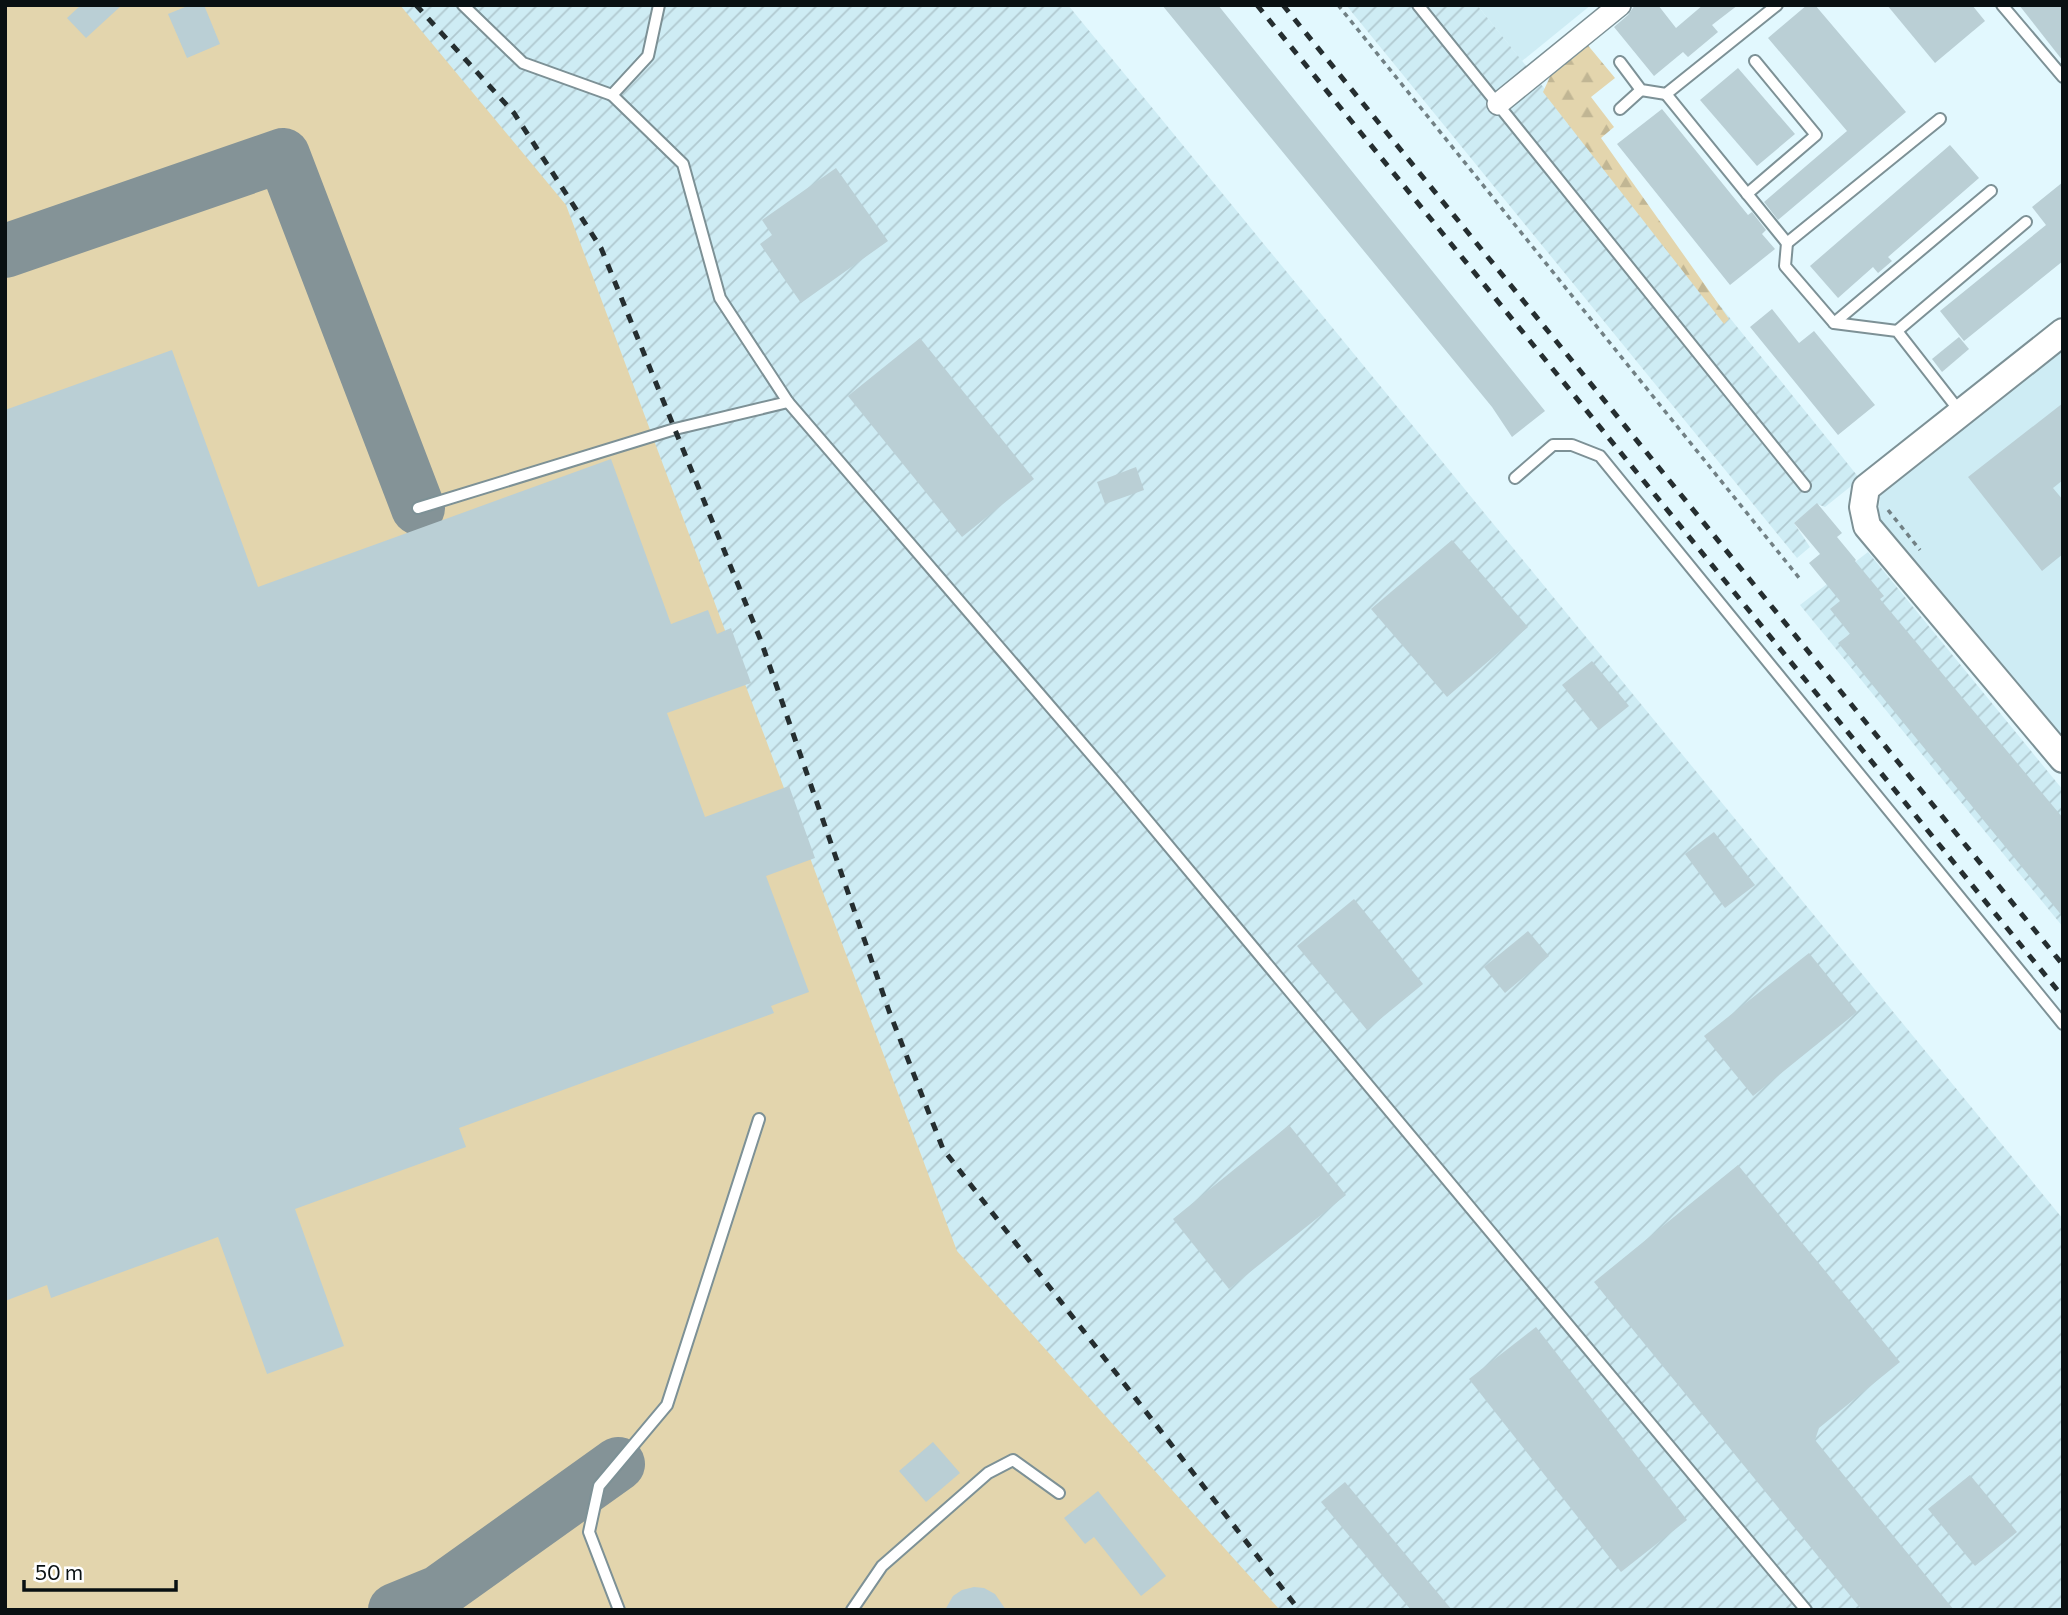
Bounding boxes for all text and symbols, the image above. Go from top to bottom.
scale bar [24,1548,177,1592]
text: 50 m [35,1559,83,1584]

